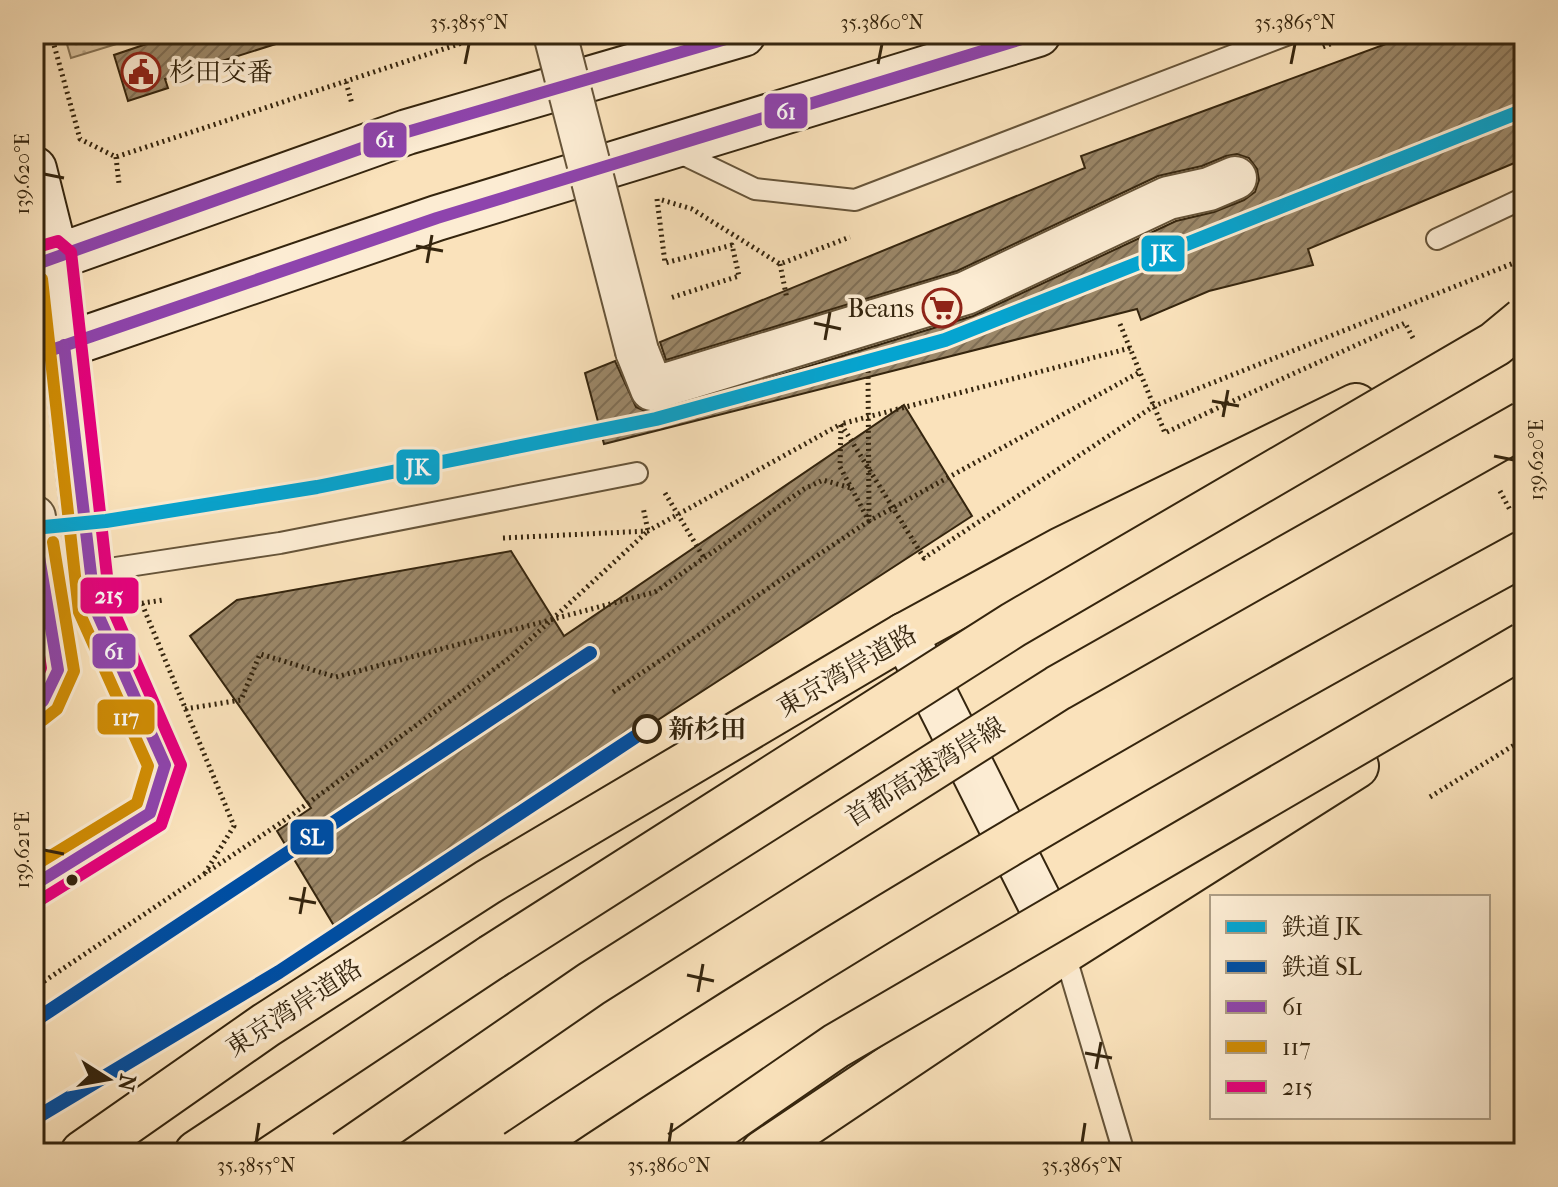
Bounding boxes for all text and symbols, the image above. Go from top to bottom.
text: 35.3855°N [430,11,508,34]
text: 35.3860°N [840,11,924,34]
text: 35.3865°N [1255,11,1335,34]
public building icon: 杉田交番 [120,51,162,93]
place label: 杉田交番 [169,57,273,88]
line badge: 61 [763,92,809,130]
text: 61 [776,99,796,125]
line badge: 61 [362,121,408,159]
text: 61 [375,127,395,153]
text: 139.620°E [11,133,34,215]
line badge: JK [1140,234,1186,273]
text: JK [1149,241,1177,267]
supermarket icon: Beans [921,287,963,329]
place label: Beans [848,293,914,324]
text: 139.620°E [1525,419,1548,501]
line badge: JK [395,448,441,486]
text: JK [404,455,432,481]
line badge: 215 [79,576,140,615]
text: 215 [95,583,124,609]
street label: 東京湾岸道路 [772,619,922,723]
line badge: 61 [91,632,137,670]
text: 61 [104,639,124,665]
line badge: 117 [96,698,156,736]
text: 117 [113,705,140,731]
street label: 首都高速湾岸線 [840,711,1010,833]
place label: 新杉田 [668,714,746,745]
marker: 新杉田 [633,715,661,743]
text: 139.621°E [11,811,34,889]
line badge: SL [289,818,335,856]
text: SL [300,825,325,851]
unlabelled marker [64,872,80,888]
legend [1210,895,1490,1119]
text: 鉄道 JK [1282,913,1363,941]
street label: 東京湾岸道路 [220,953,368,1063]
text: 鉄道 SL [1282,953,1363,981]
text: 61 [1282,993,1303,1021]
text: 117 [1282,1033,1311,1061]
north arrow [68,1039,148,1119]
text: N [112,1072,141,1094]
text: 215 [1282,1073,1313,1101]
text: 35.3855°N [217,1154,295,1177]
text: 35.3860°N [627,1154,711,1177]
text: 35.3865°N [1042,1154,1122,1177]

